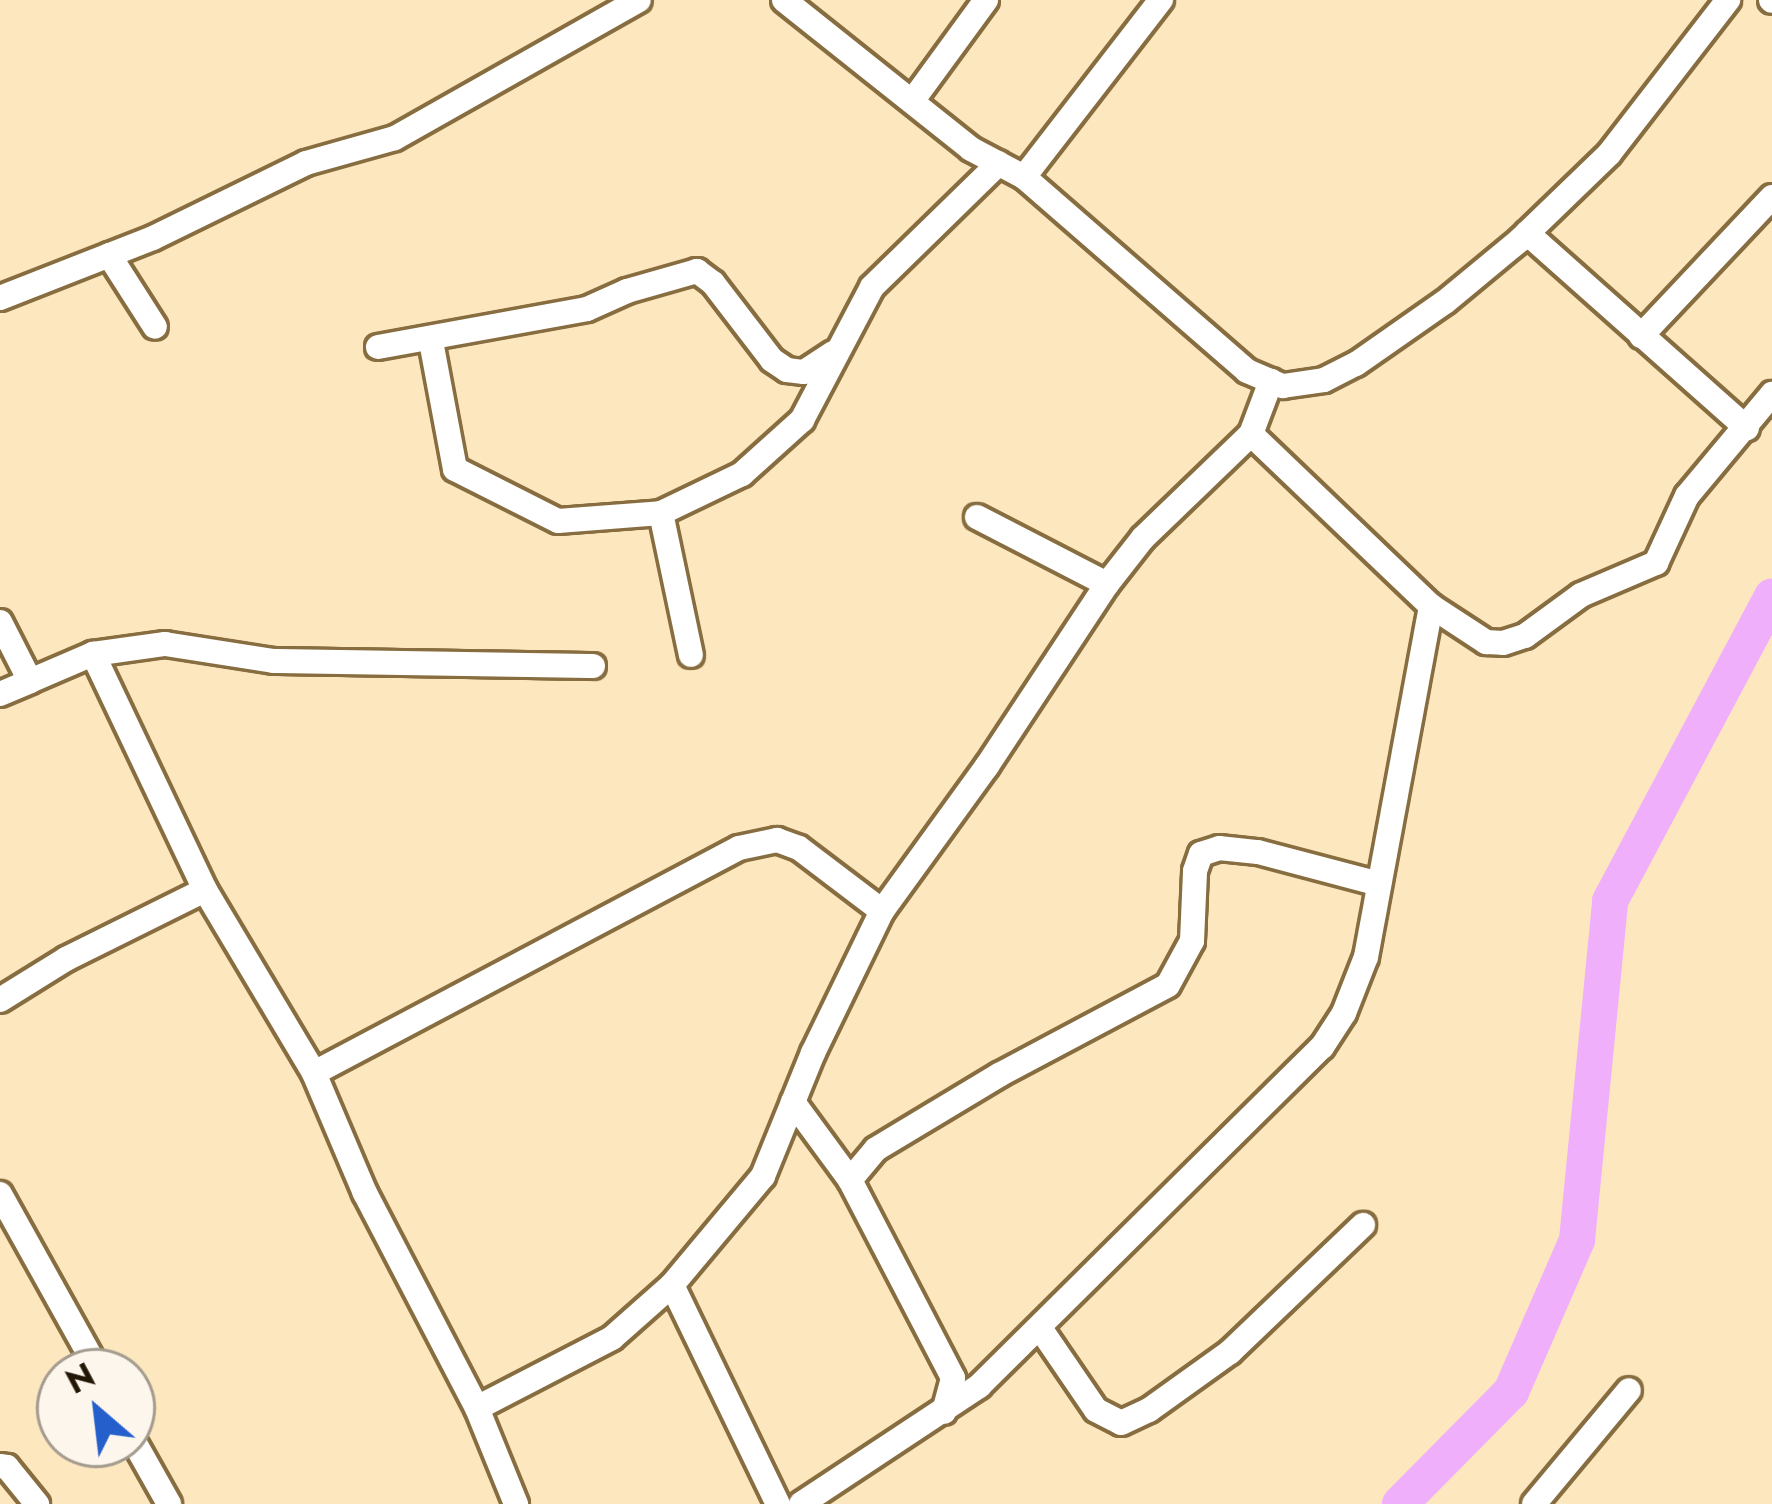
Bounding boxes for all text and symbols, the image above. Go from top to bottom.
north arrow [36,1348,156,1468]
text: N [58,1352,103,1405]

